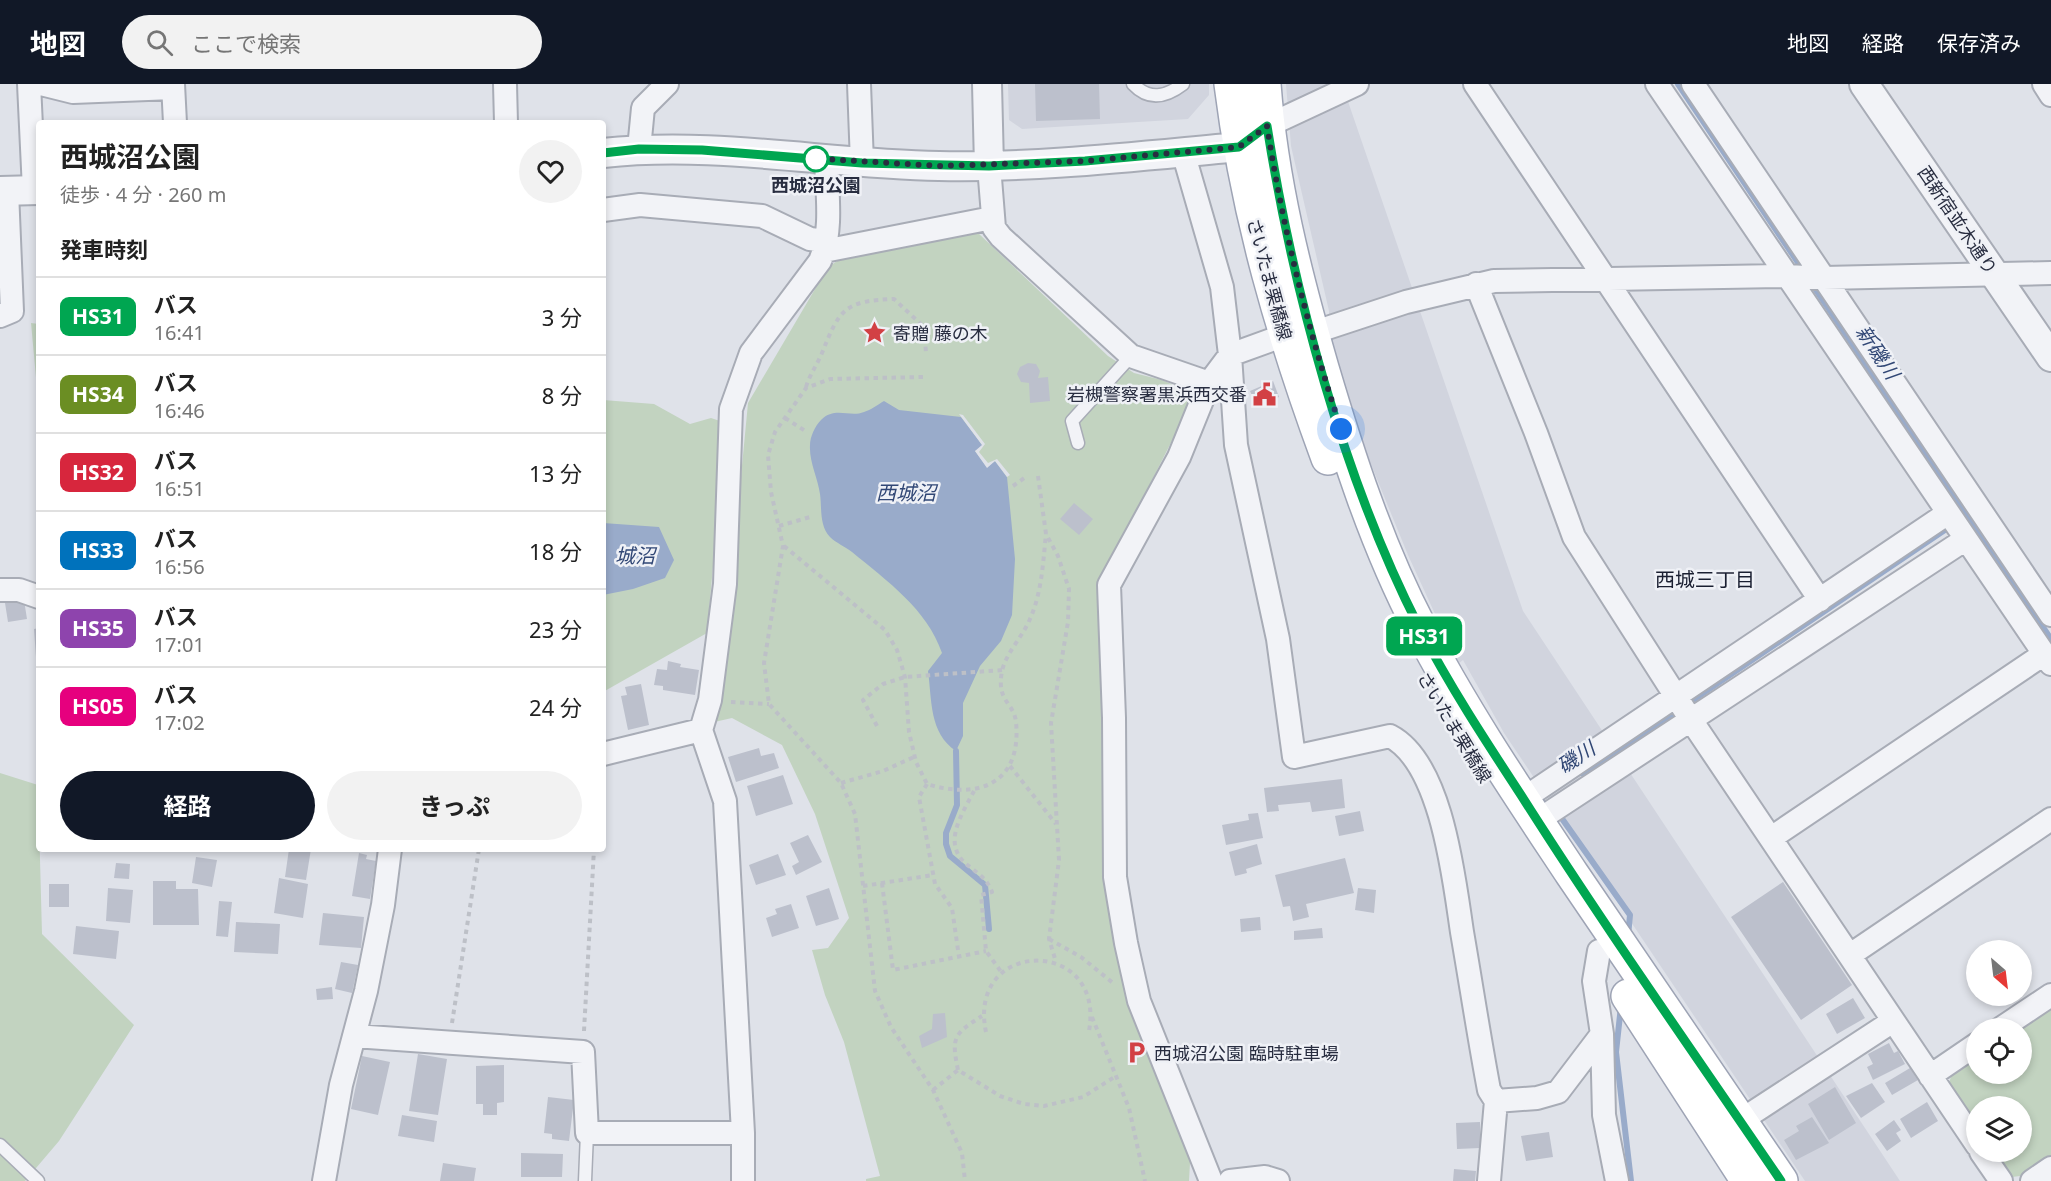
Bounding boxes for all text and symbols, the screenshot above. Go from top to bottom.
search box [122,15,542,69]
text: 地図 [30,24,86,62]
icon: search [143,26,176,59]
text: ここで検索 [191,28,301,58]
text: 地図 [1787,29,1829,57]
text: 経路 [1862,29,1904,57]
text: 保存済み [1937,29,2021,57]
text: 西城沼公園 [60,137,200,175]
button: heart [519,140,582,203]
marker: 西城沼公園 [803,146,829,172]
street label: 西新宿並木通り [1913,161,2003,279]
place label: 西城沼公園 [771,173,861,197]
text: 徒歩 · 4 分 · 260 m [60,181,226,208]
street label: さいたま栗橋線 [1242,215,1298,343]
text: 発車時刻 [60,234,148,264]
text: バス [154,289,198,319]
text: HS31 [72,302,124,330]
text: 3 分 [542,302,582,332]
text: 16:41 [154,319,205,346]
place icon: 寄贈 藤の木 [862,320,888,346]
water label: 新磯川 [1850,320,1907,386]
place label: 寄贈 藤の木 [893,321,988,345]
text: バス [154,367,198,397]
text: HS34 [72,380,124,408]
text: 8 分 [542,380,582,410]
public building icon: 岩槻警察署黒浜西交番 [1252,381,1278,407]
place label: 岩槻警察署黒浜西交番 [1067,382,1247,406]
text: 16:46 [154,397,205,424]
your location [1326,414,1356,444]
text: バス [154,445,198,475]
text: HS32 [72,458,124,486]
text: 13 分 [529,458,582,488]
text: 16:51 [154,475,205,502]
water label: 西城沼 [876,479,939,506]
text: バス [154,523,198,553]
text: HS33 [72,536,124,564]
text: 18 分 [529,536,582,566]
water label: 城沼 [615,542,658,569]
text: 16:56 [154,553,205,580]
district label: 西城三丁目 [1655,566,1755,593]
text: バス [154,601,198,631]
text: HS35 [72,614,124,642]
text: 23 分 [529,614,582,644]
line badge: HS31 [1382,616,1466,656]
text: HS31 [1398,622,1450,650]
text: 17:01 [154,631,205,658]
street label: さいたま栗橋線 [1412,667,1498,787]
text: バス [154,679,198,709]
text: HS05 [72,692,124,720]
text: 24 分 [529,692,582,722]
text: 17:02 [154,709,205,736]
water label: 磯川 [1552,734,1602,779]
button: 経路 [60,771,315,840]
button: きっぷ [327,771,582,840]
north arrow [1966,940,2032,1006]
map controls [1966,940,2032,1162]
button: locate [1966,1018,2032,1084]
parking icon: 西城沼公園 臨時駐車場 [1123,1040,1149,1066]
place label: 西城沼公園 臨時駐車場 [1154,1041,1339,1065]
button: layers [1966,1096,2032,1162]

